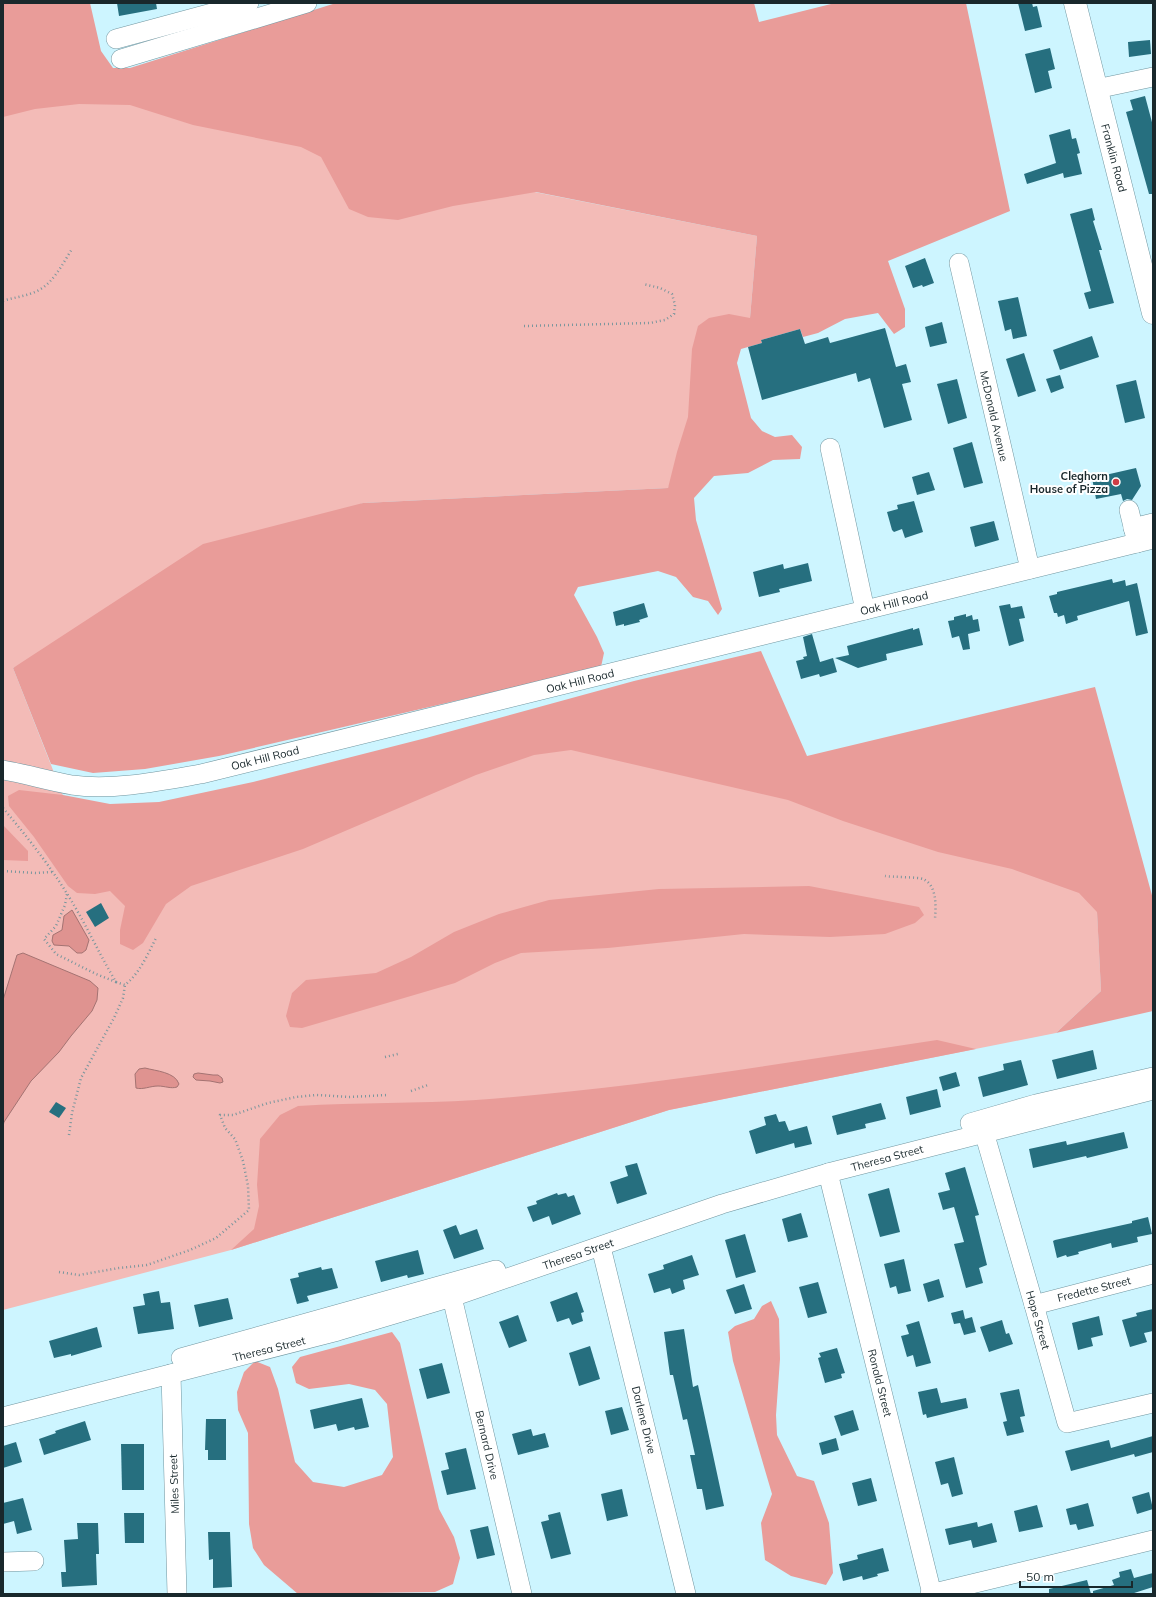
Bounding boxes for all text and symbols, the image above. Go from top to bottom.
street label: Franklin Road [1098,122,1130,194]
street label: McDonald Avenue [977,369,1011,463]
place label: Cleghorn House of Pizza [1030,469,1108,496]
marker: Cleghorn House of Pizza [1111,477,1121,487]
street label: Oak Hill Road [858,588,930,618]
street label: Oak Hill Road [544,666,616,696]
street label: Oak Hill Road [229,743,301,773]
street label: Theresa Street [849,1142,925,1174]
street label: Theresa Street [541,1235,616,1273]
street label: Fredette Street [1056,1273,1132,1305]
street label: Hope Street [1023,1289,1053,1351]
street label: Theresa Street [231,1333,307,1365]
street label: Ronald Street [865,1348,895,1418]
street label: Darlene Drive [629,1385,659,1455]
street label: Bernard Drive [472,1409,502,1481]
street label: Miles Street [166,1454,182,1514]
scale bar [1020,1563,1132,1589]
text: 50 m [1026,1569,1054,1584]

